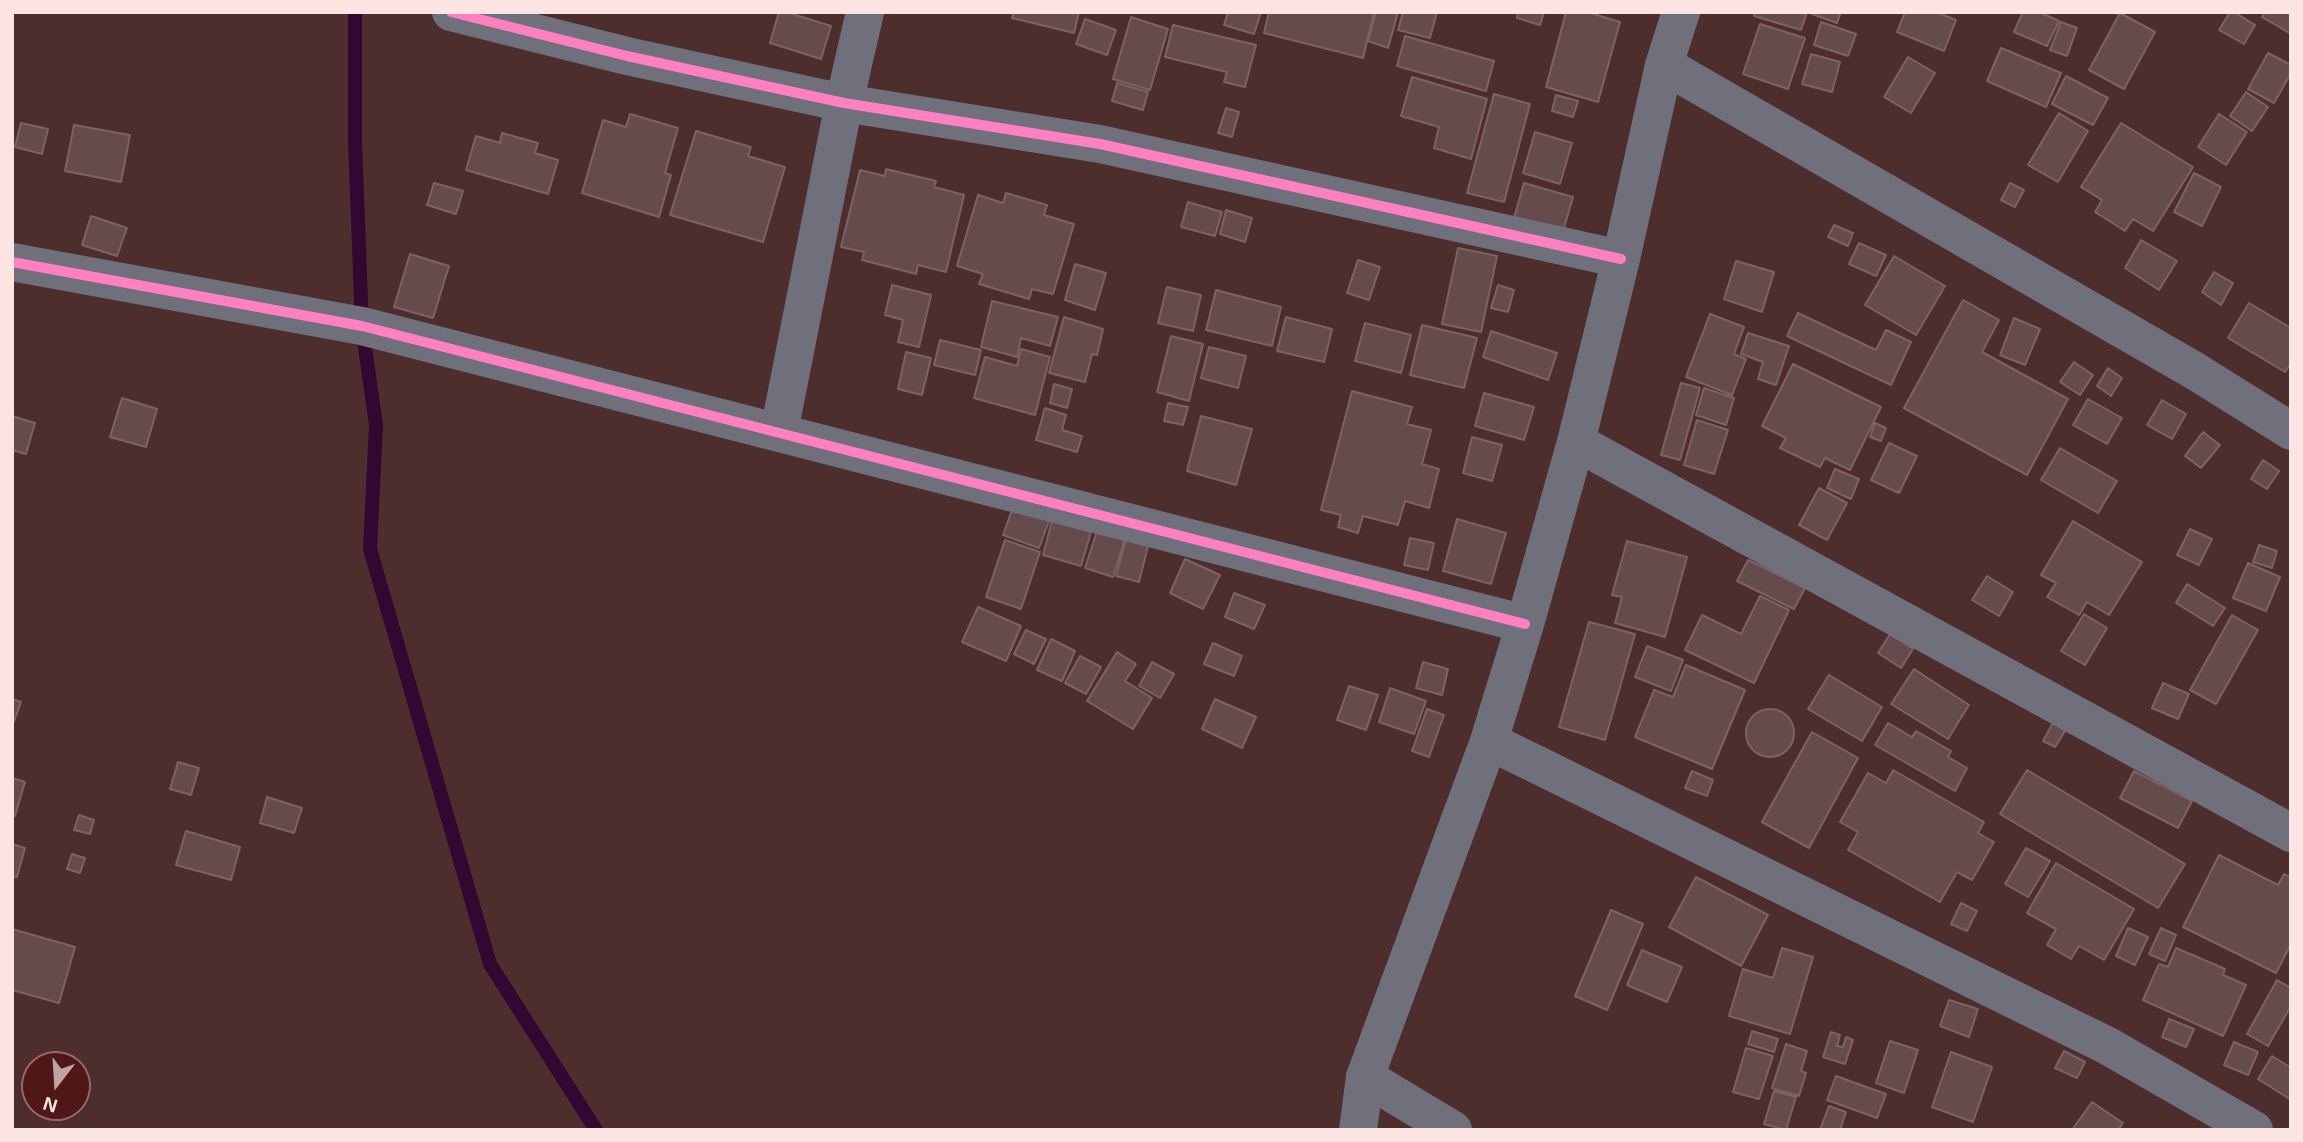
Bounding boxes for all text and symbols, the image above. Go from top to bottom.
north arrow [21,1051,91,1121]
text: N [41,1093,60,1117]

